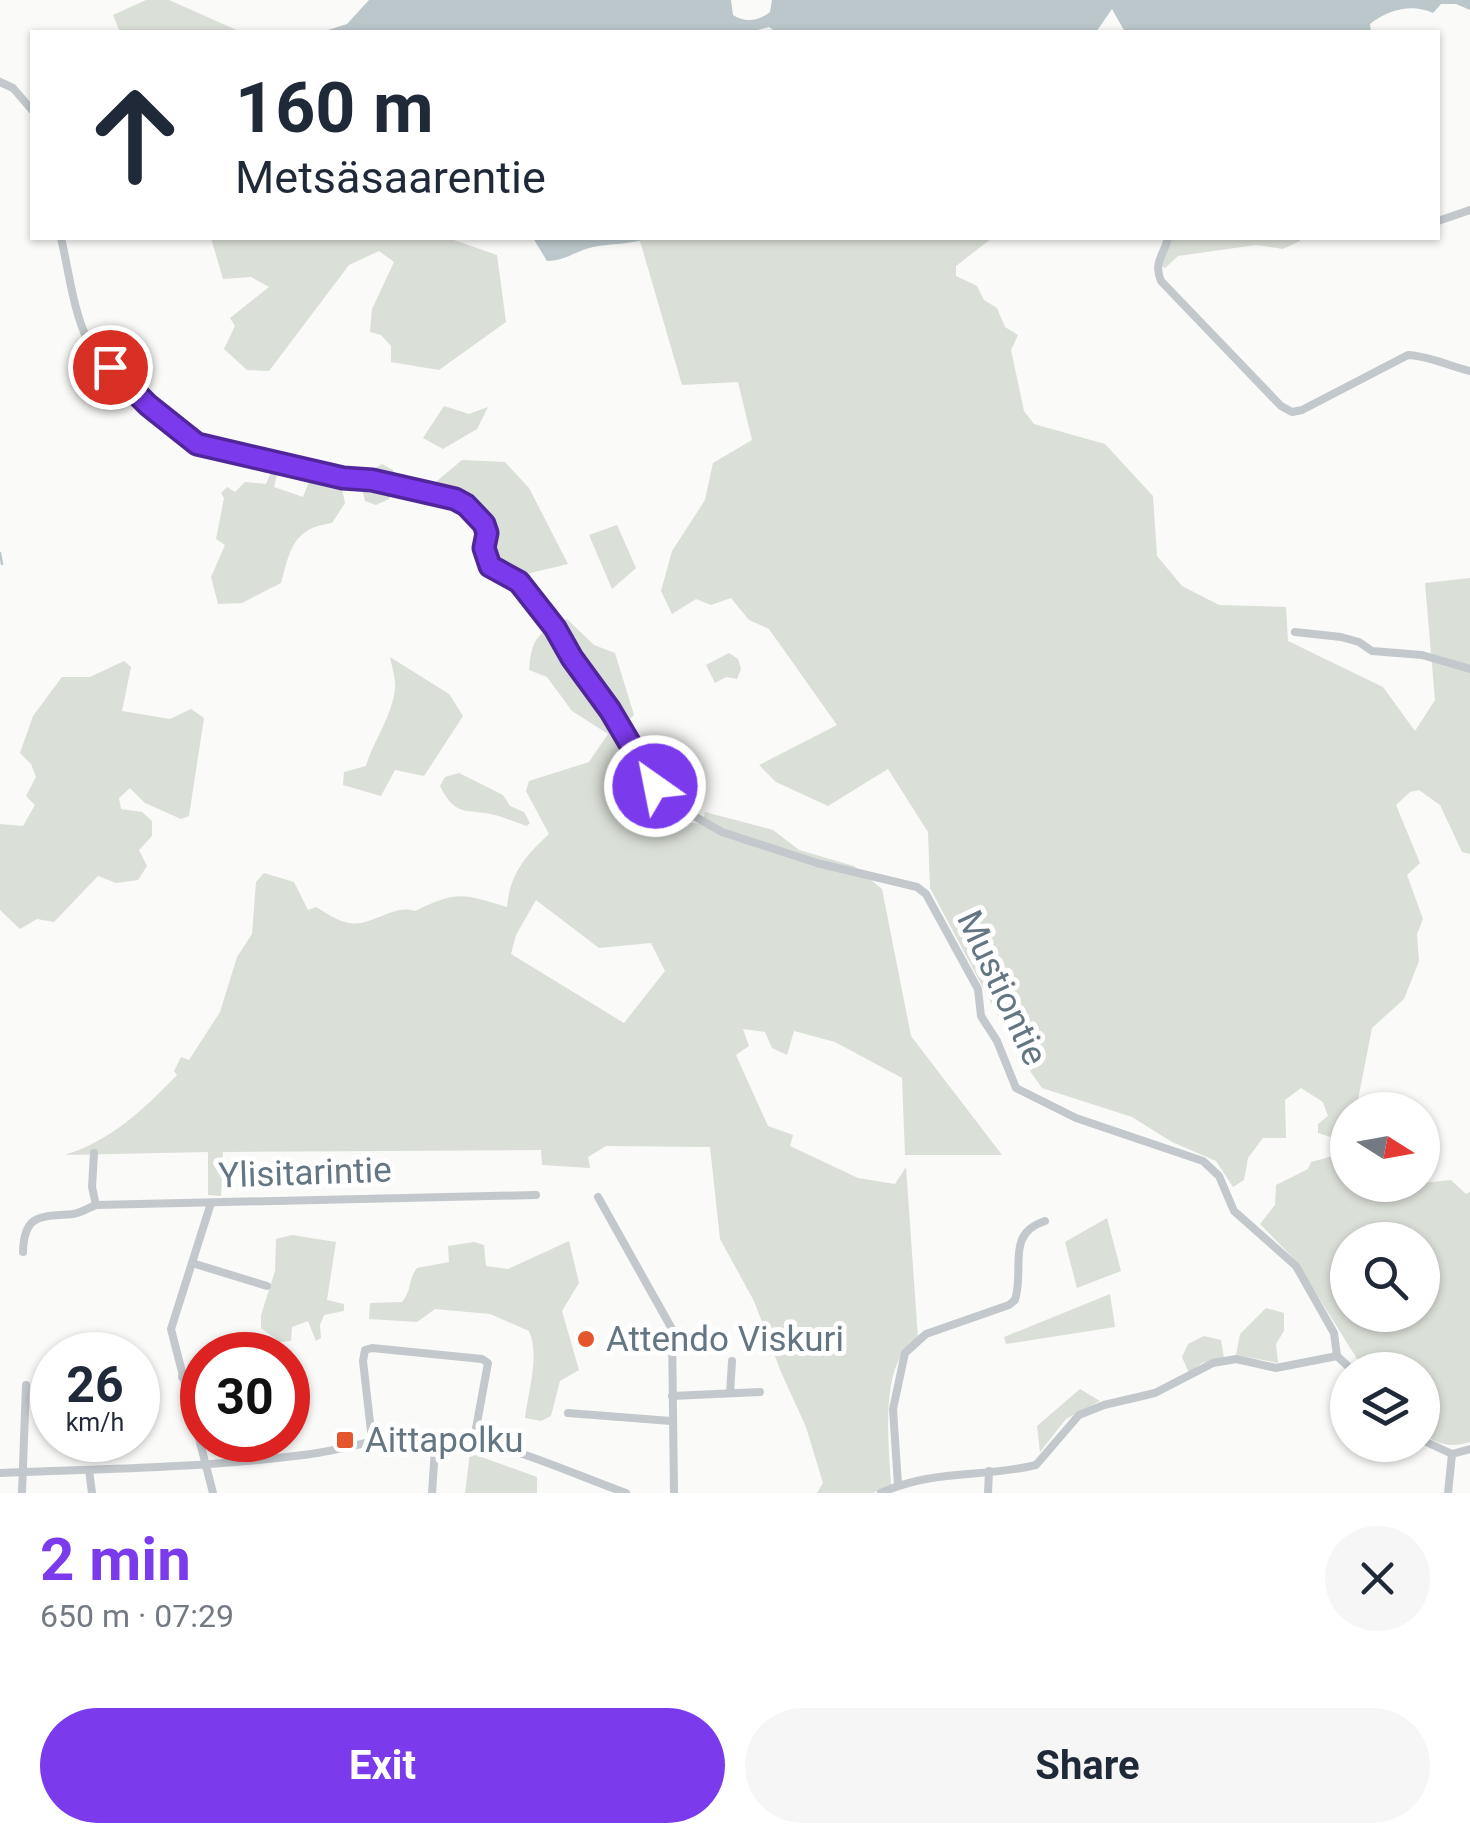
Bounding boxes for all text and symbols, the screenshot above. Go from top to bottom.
text: 160 m [235,67,434,149]
icon: ahead [70,70,200,200]
text: Metsäsaarentie [235,151,546,204]
pin [68,325,153,410]
icon: arrive [83,340,138,395]
position arrow [603,734,707,838]
street label: Mustiontie [948,904,1056,1072]
north arrow [1330,1092,1440,1202]
map controls [1330,1092,1440,1462]
street label: Ylisitarintie [218,1149,392,1197]
button: search [1330,1222,1440,1332]
place label: Attendo Viskuri [606,1319,844,1360]
marker: Attendo Viskuri [575,1328,597,1350]
speed limit sign: 30 [180,1332,310,1462]
button: layers [1330,1352,1440,1462]
text: 26 [66,1356,124,1414]
text: km/h [66,1408,124,1437]
place label: Aittapolku [365,1420,523,1461]
marker: Aittapolku [334,1429,356,1451]
text: 2 min [40,1524,191,1595]
button: close [1325,1526,1430,1631]
text: 650 m · 07:29 [40,1597,234,1635]
button: Exit [40,1708,725,1823]
button: Share [745,1708,1430,1823]

